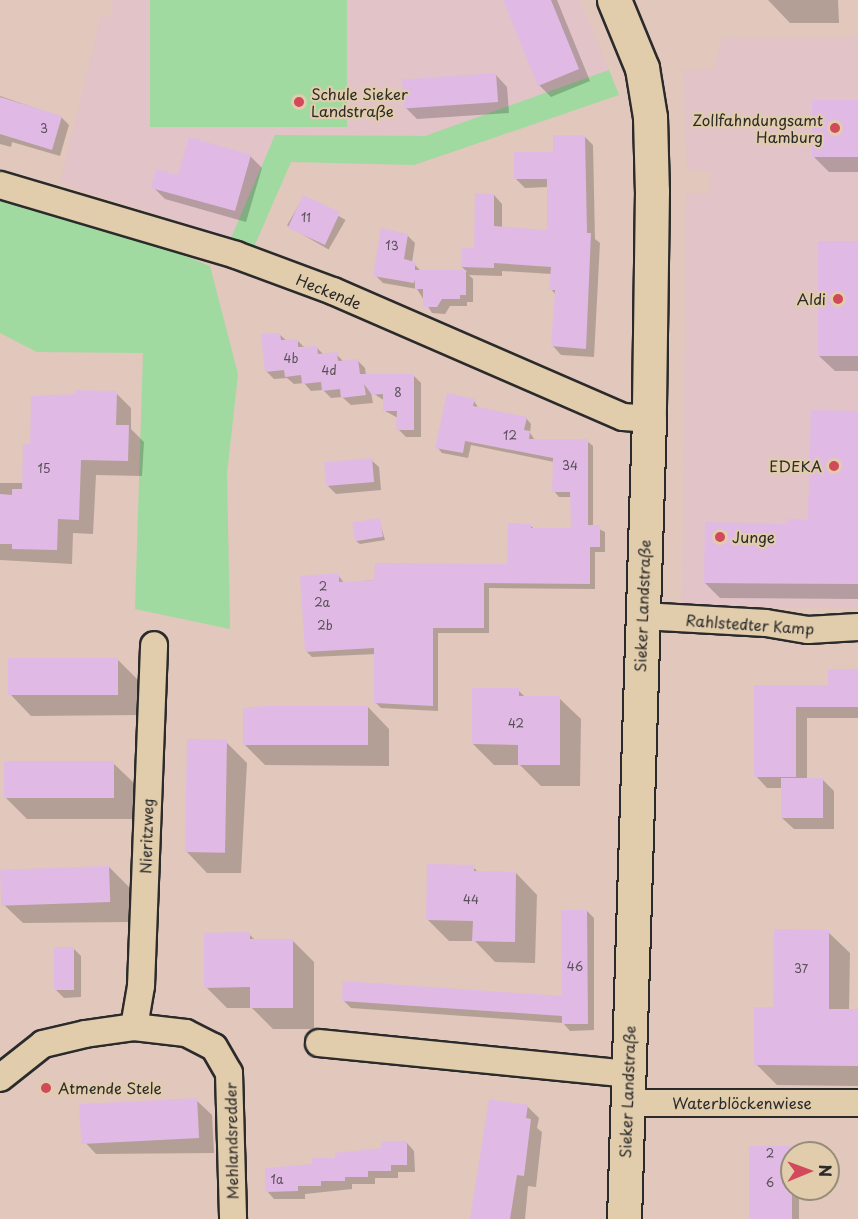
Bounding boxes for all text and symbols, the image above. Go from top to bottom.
place label: Schule Sieker Landstraße [311,84,408,119]
marker: Schule Sieker Landstraße [292,95,306,109]
place label: Zollfahndungsamt Hamburg [693,110,823,145]
marker: Zollfahndungsamt Hamburg [828,121,842,135]
house number: 3 [40,122,48,136]
house number: 11 [301,211,311,225]
house number: 13 [385,239,399,253]
street label: Heckende [294,270,364,312]
place label: Aldi [797,290,826,308]
marker: Aldi [831,292,845,306]
house number: 4b [284,352,298,366]
house number: 4d [321,364,337,378]
house number: 8 [394,386,402,400]
house number: 12 [503,429,517,443]
place label: EDEKA [769,457,822,475]
house number: 34 [562,459,578,473]
marker: EDEKA [827,459,841,473]
house number: 15 [37,462,51,476]
place label: Junge [732,528,775,546]
marker: Junge [713,530,727,544]
street label: Sieker Landstraße [631,539,653,673]
house number: 2 [319,580,327,594]
house number: 2a [314,596,330,610]
street label: Rahlstedter Kamp [685,610,815,638]
house number: 2b [317,619,333,633]
house number: 42 [508,717,524,731]
street label: Nieritzweg [136,798,156,874]
house number: 44 [463,893,479,907]
house number: 46 [567,960,583,974]
house number: 37 [794,962,808,976]
street label: Sieker Landstraße [616,1025,638,1159]
place label: Atmende Stele [58,1079,162,1097]
marker: Atmende Stele [39,1081,53,1095]
street label: Mehlandsredder [221,1082,241,1200]
street label: Waterblöckenwiese [672,1094,812,1112]
north arrow [780,1141,840,1201]
house number: 2 [766,1147,774,1161]
text: N [814,1164,838,1177]
house number: 1a [271,1173,283,1187]
house number: 6 [766,1176,774,1190]

